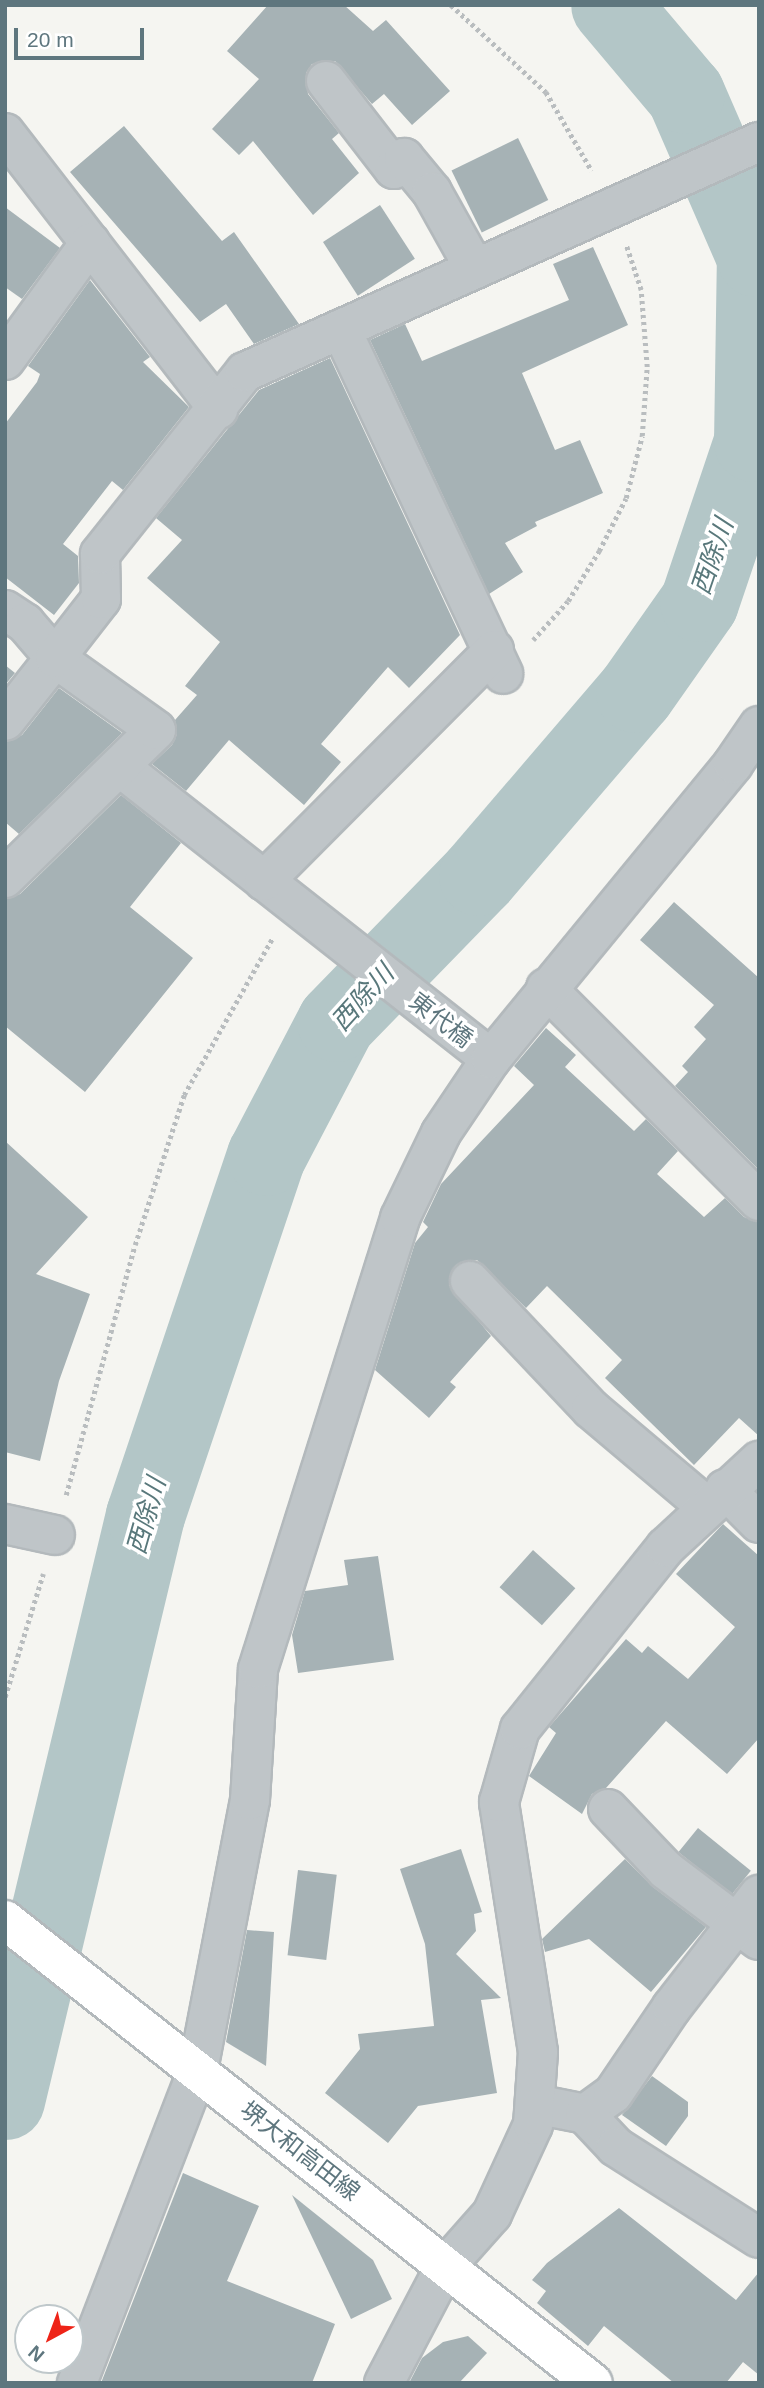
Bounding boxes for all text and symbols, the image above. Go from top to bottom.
scale bar [18,14,147,58]
text: 20 m [27,28,74,51]
water label: 西除川 [686,515,740,599]
water label: 西除川 [325,959,401,1037]
street label: 東代橋 [404,986,478,1054]
water label: 西除川 [121,1474,173,1558]
street label: 堺大和高田線 [234,2095,366,2207]
north arrow [14,2304,84,2374]
text: N [24,2341,48,2366]

